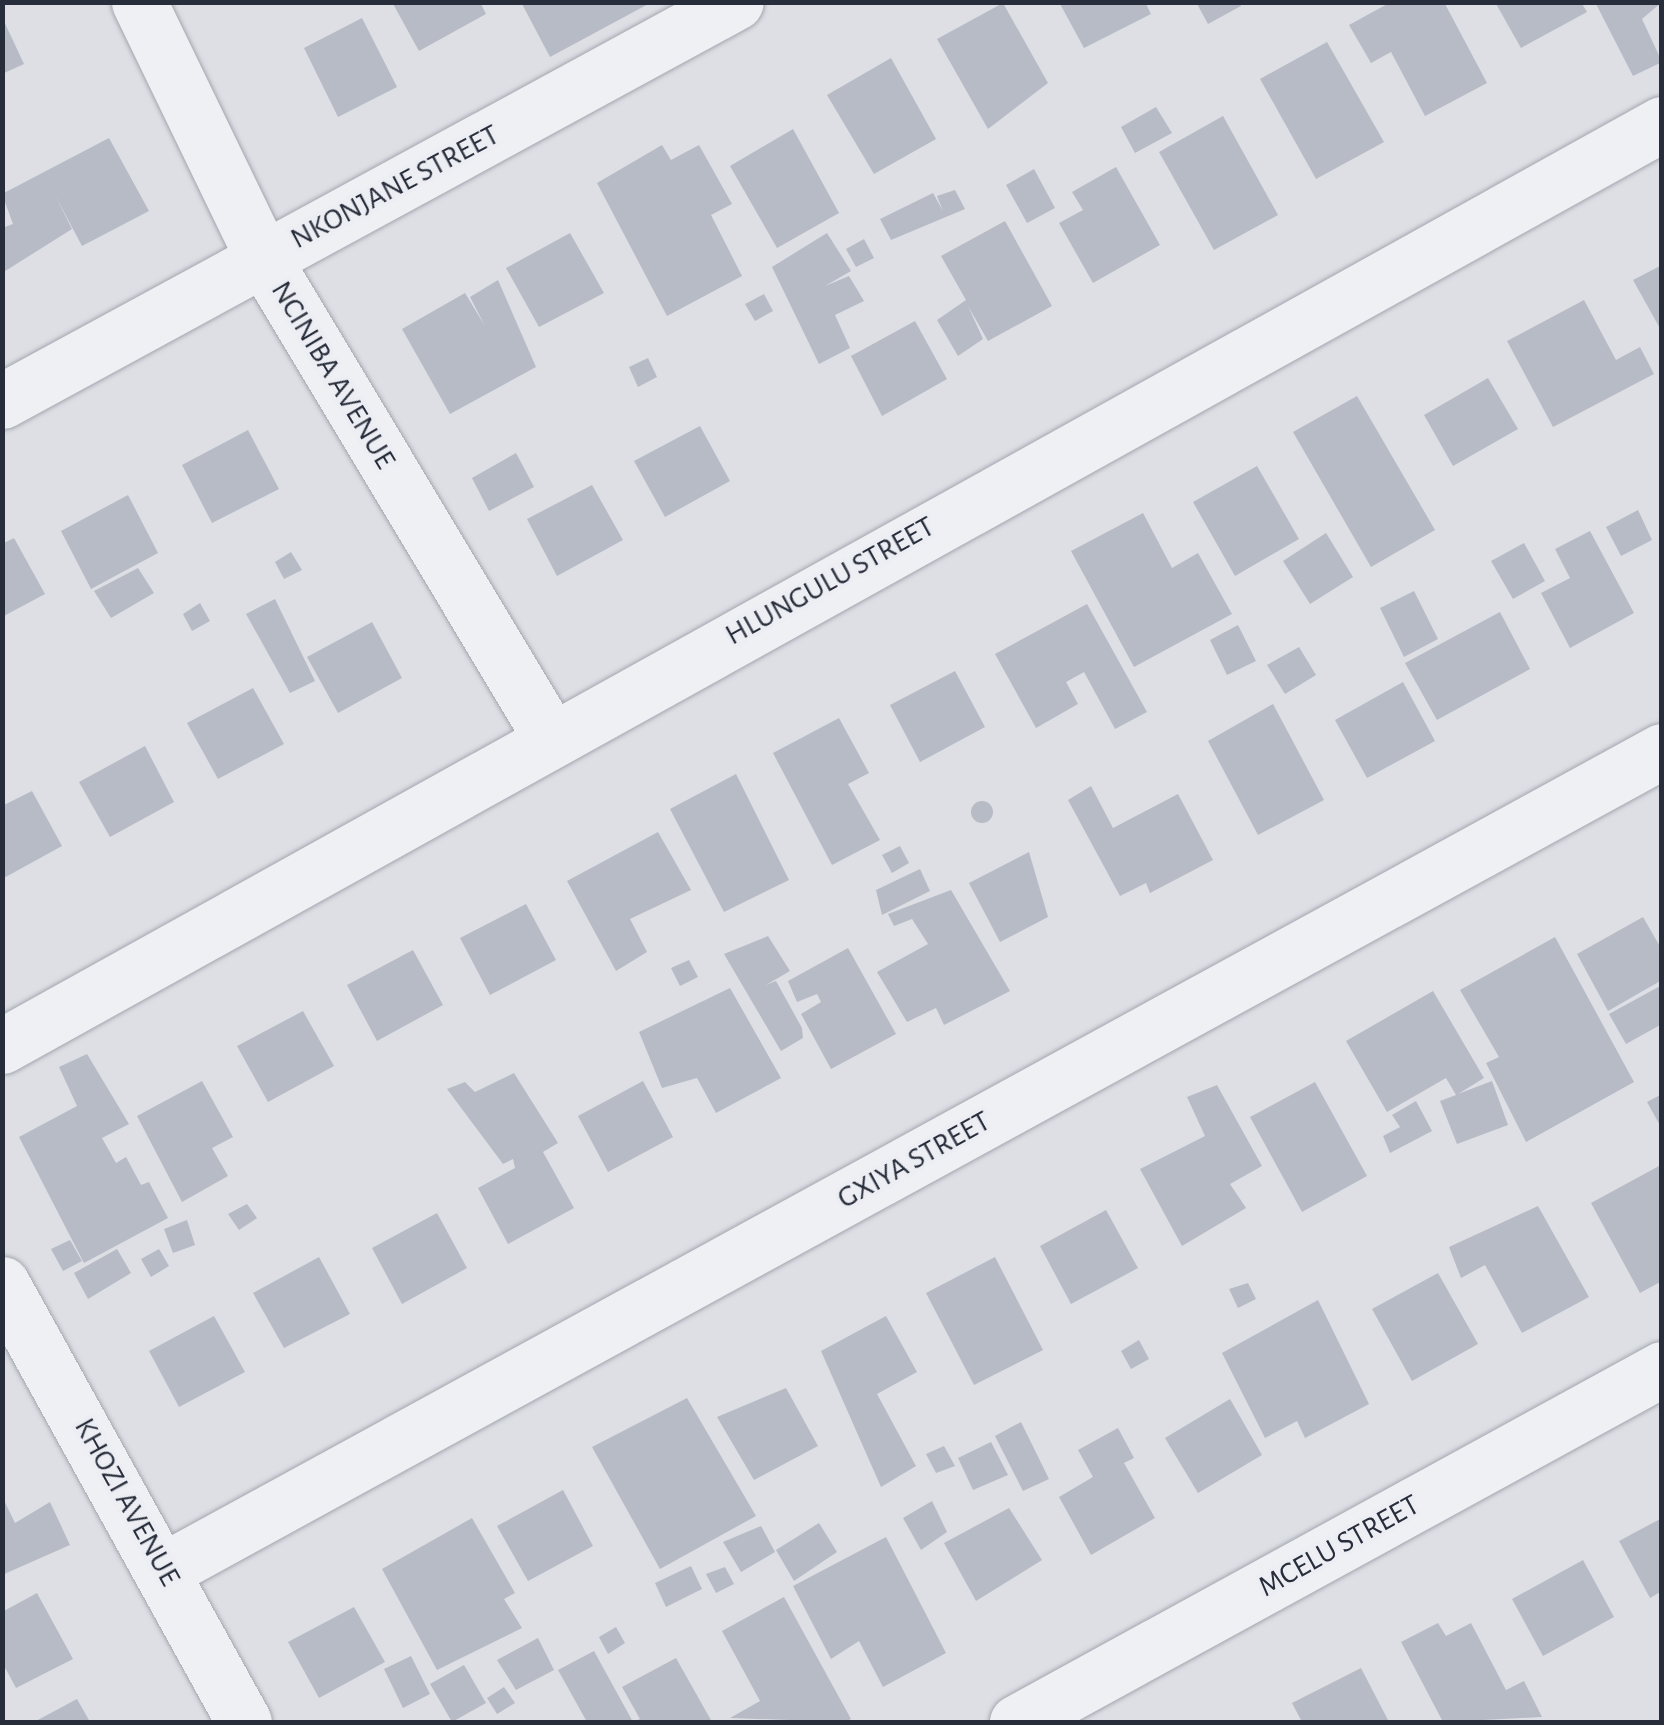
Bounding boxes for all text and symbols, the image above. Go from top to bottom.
street label: NKONJANE STREET [285,117,505,257]
street label: NCINIBA AVENUE [263,275,403,475]
street label: HLUNGULU STREET [719,509,941,653]
street label: GXIYA STREET [831,1103,997,1217]
street label: KHOZI AVENUE [66,1412,188,1592]
street label: MCELU STREET [1252,1487,1426,1605]

